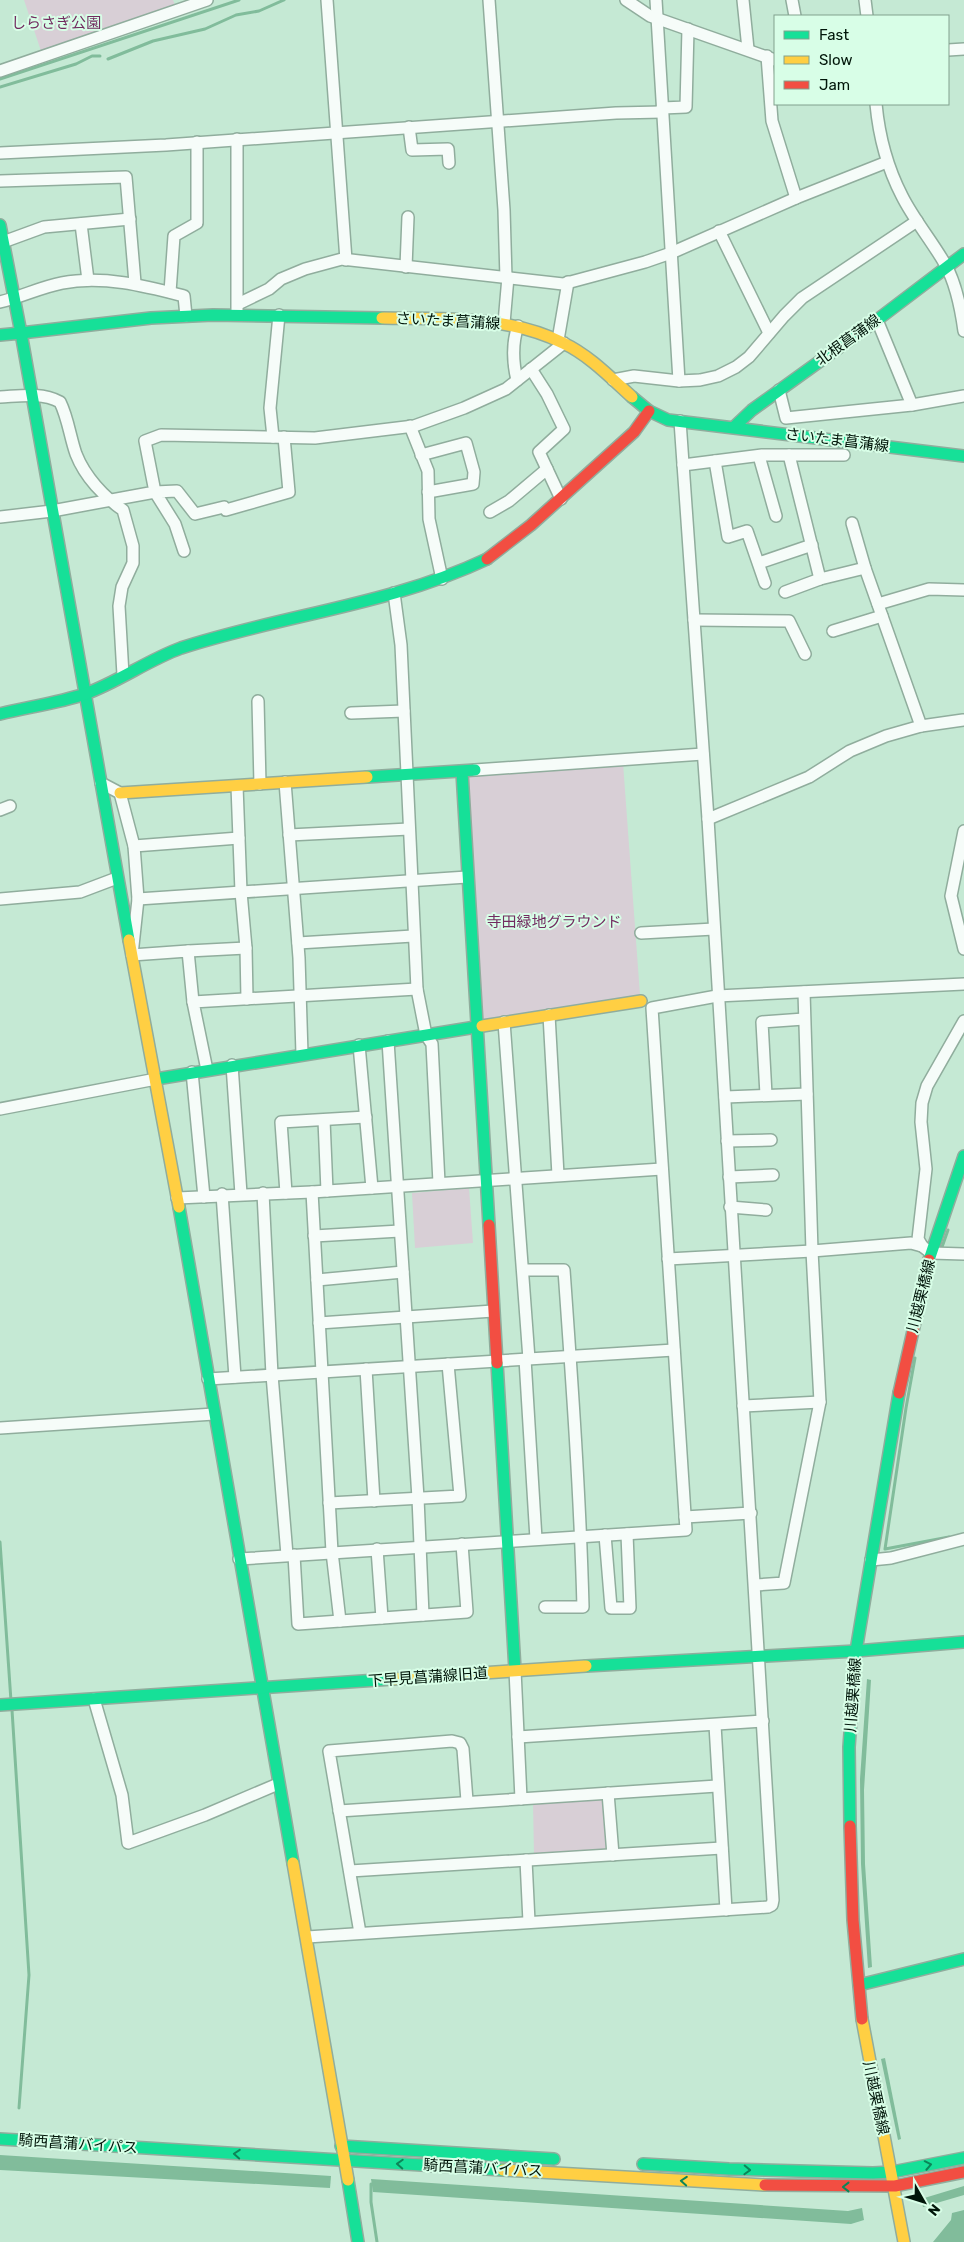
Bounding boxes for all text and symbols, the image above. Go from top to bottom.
park label: しらさぎ公園 [11,14,101,32]
legend [774,15,949,105]
text: Fast [819,26,849,44]
text: Slow [819,51,852,69]
text: Jam [819,76,850,94]
street label: さいたま菖蒲線 [395,309,501,333]
street label: 北根菖蒲線 [812,311,884,369]
street label: さいたま菖蒲線 [784,425,890,455]
park label: 寺田緑地グラウンド [486,913,622,931]
street label: 川越栗橋線 [903,1257,939,1335]
street label: 川越栗橋線 [841,1657,865,1733]
street label: 下早見菖蒲線旧道 [368,1664,488,1690]
street label: 川越栗橋線 [859,2059,893,2137]
street label: 騎西菖蒲バイパス [18,2131,138,2157]
one-way arrow [233,2148,241,2159]
street label: 騎西菖蒲バイパス [423,2156,543,2180]
one-way arrow [395,2158,403,2169]
one-way arrow [923,2161,932,2171]
one-way arrow [744,2164,752,2175]
one-way arrow [680,2175,688,2186]
north arrow [899,2177,949,2227]
one-way arrow [842,2182,850,2192]
text: N [924,2201,943,2219]

